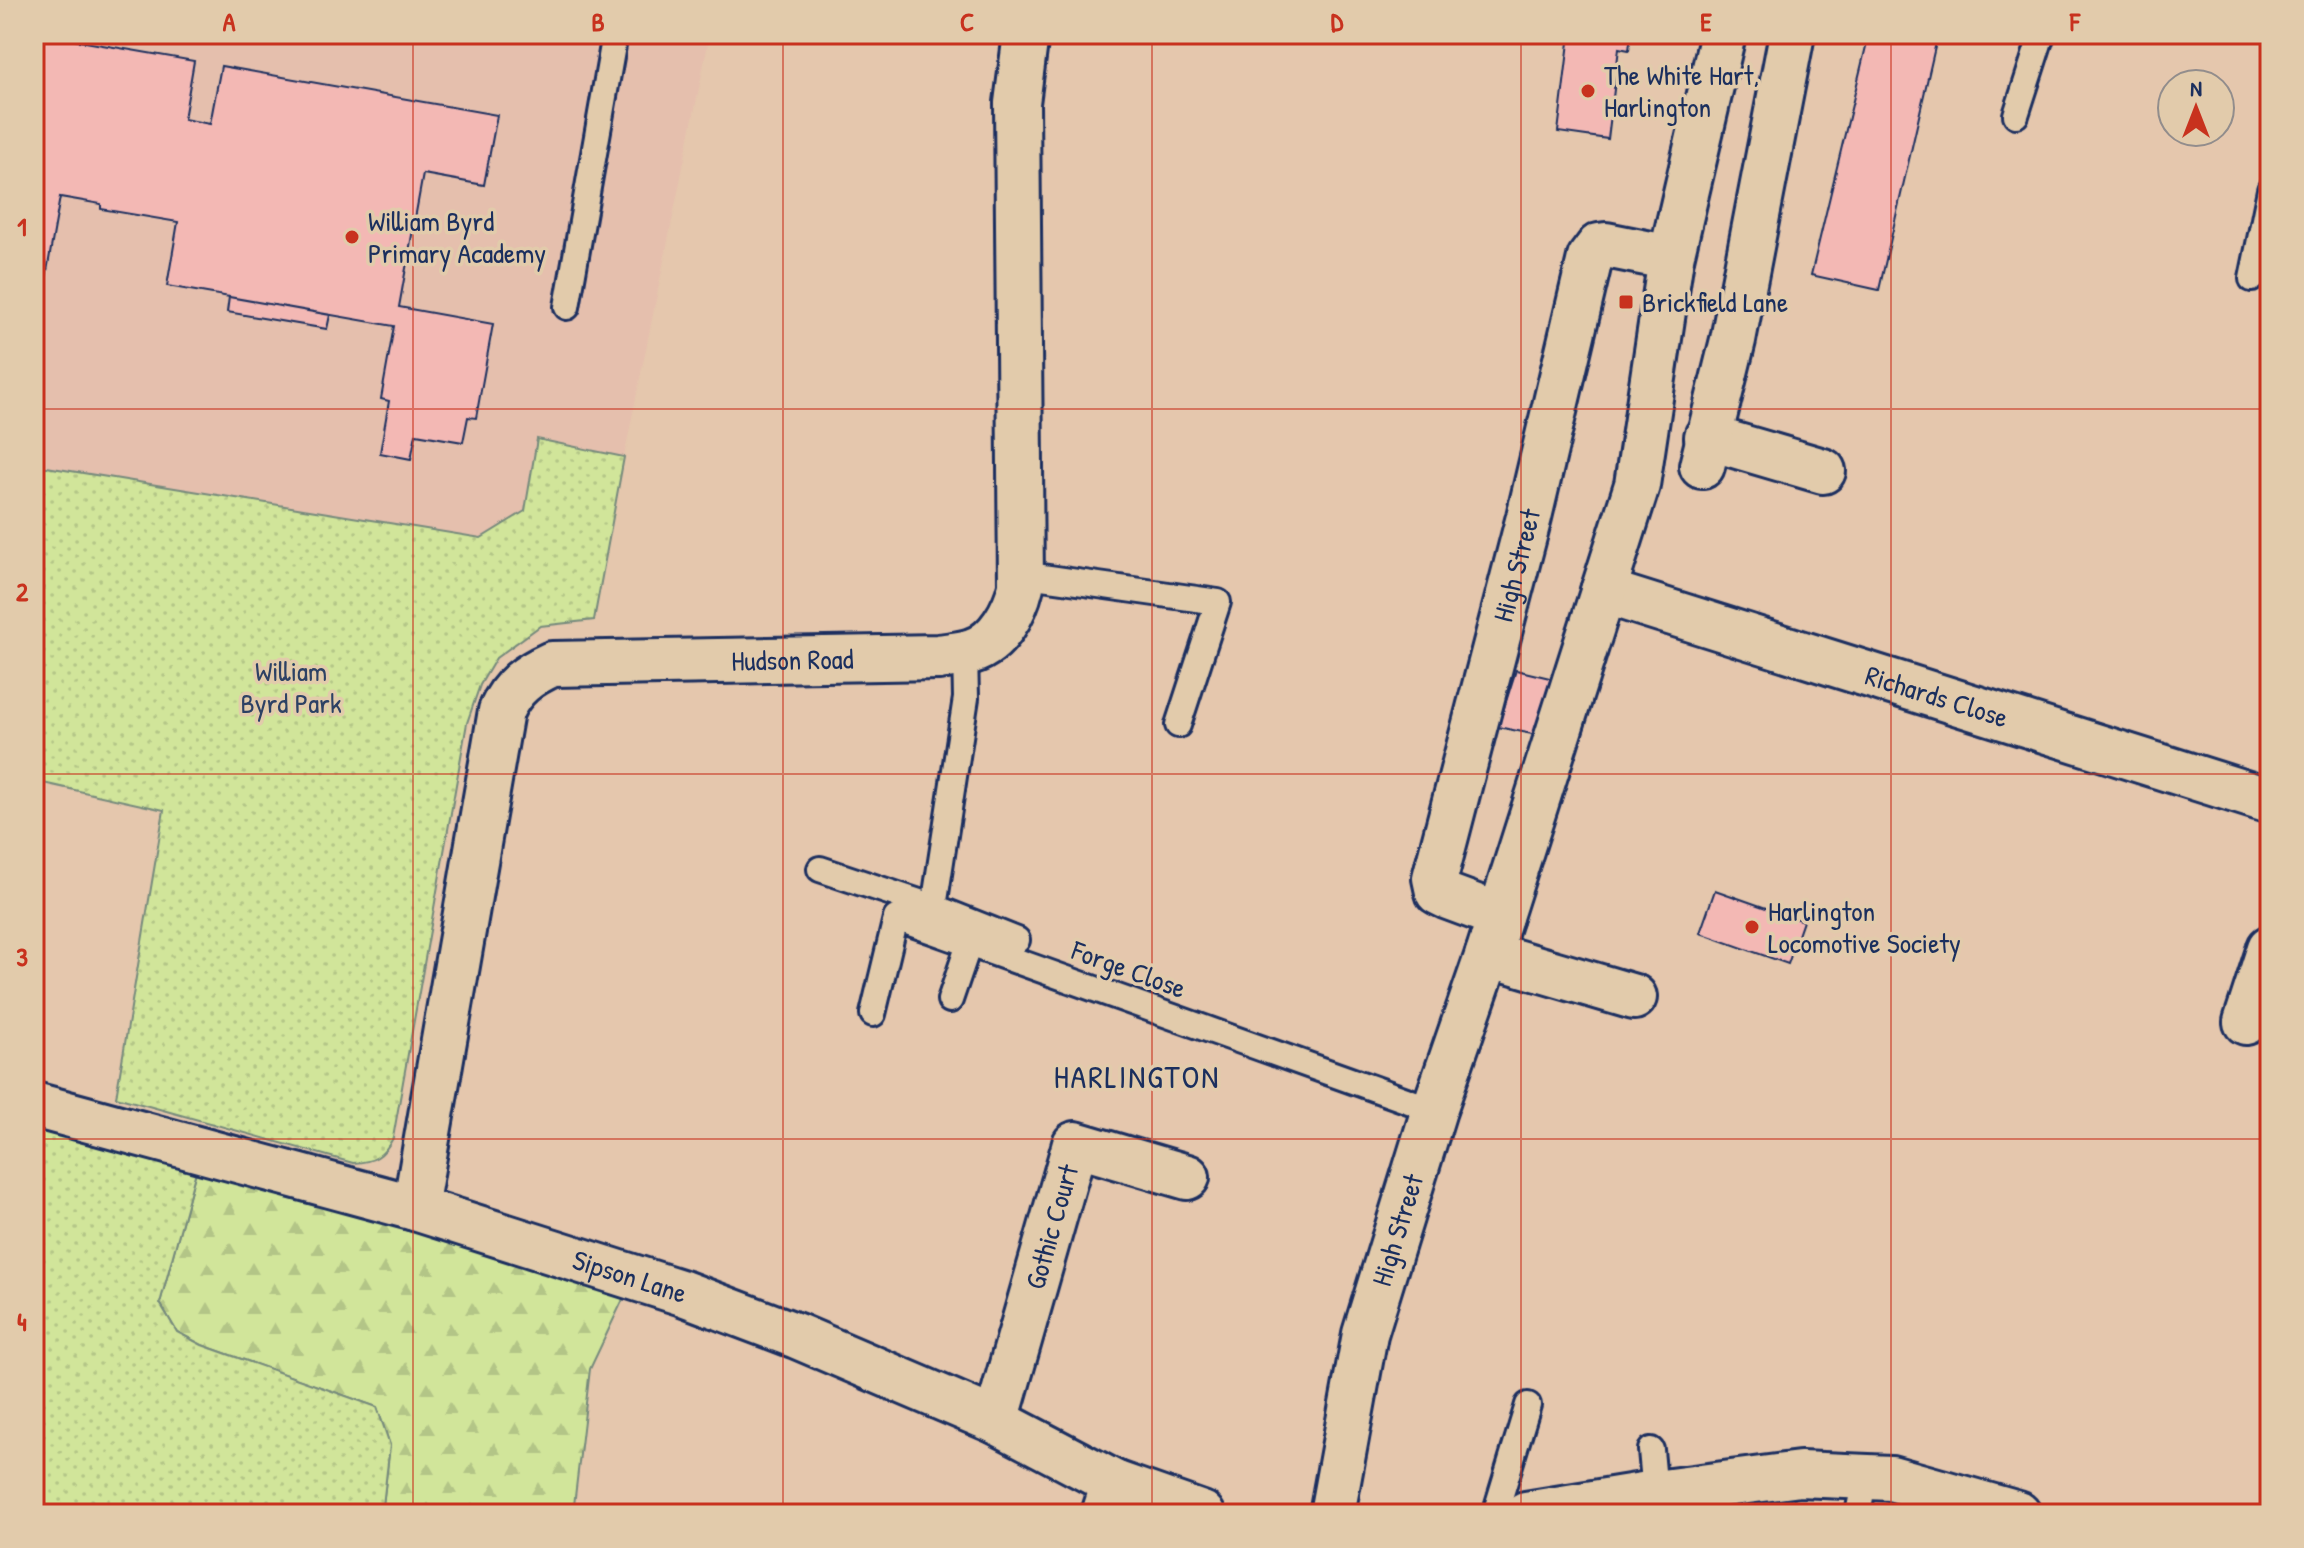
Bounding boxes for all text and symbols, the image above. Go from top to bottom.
text: A [223,4,236,39]
text: B [591,4,605,39]
text: C [960,4,974,39]
text: D [1331,4,1344,39]
text: E [1700,4,1712,39]
text: F [2069,4,2081,39]
place label: The White Hart, Harlington [1604,56,1759,126]
north arrow [2156,68,2236,148]
text: N [2190,73,2202,103]
marker: The White Hart, Harlington [1579,82,1597,100]
place label: William Byrd Primary Academy [368,202,546,272]
text: 1 [17,209,27,244]
marker: William Byrd Primary Academy [343,228,361,246]
place label: Brickfield Lane [1642,283,1788,321]
marker: Brickfield Lane [1617,293,1635,311]
street label: High Street [1484,505,1549,626]
text: 2 [16,574,29,609]
street label: Hudson Road [731,640,854,680]
park label: William Byrd Park [240,652,342,722]
street label: Richards Close [1861,656,2013,736]
place label: Harlington Locomotive Society [1768,892,1961,962]
marker: Harlington Locomotive Society [1743,918,1761,936]
street label: Forge Close [1066,931,1191,1007]
text: 3 [16,939,28,974]
district label: HARLINGTON [1054,1055,1220,1098]
street label: Gothic Court [1016,1160,1087,1294]
street label: High Street [1362,1169,1432,1291]
street label: Sipson Lane [568,1240,692,1312]
text: 4 [17,1304,27,1339]

